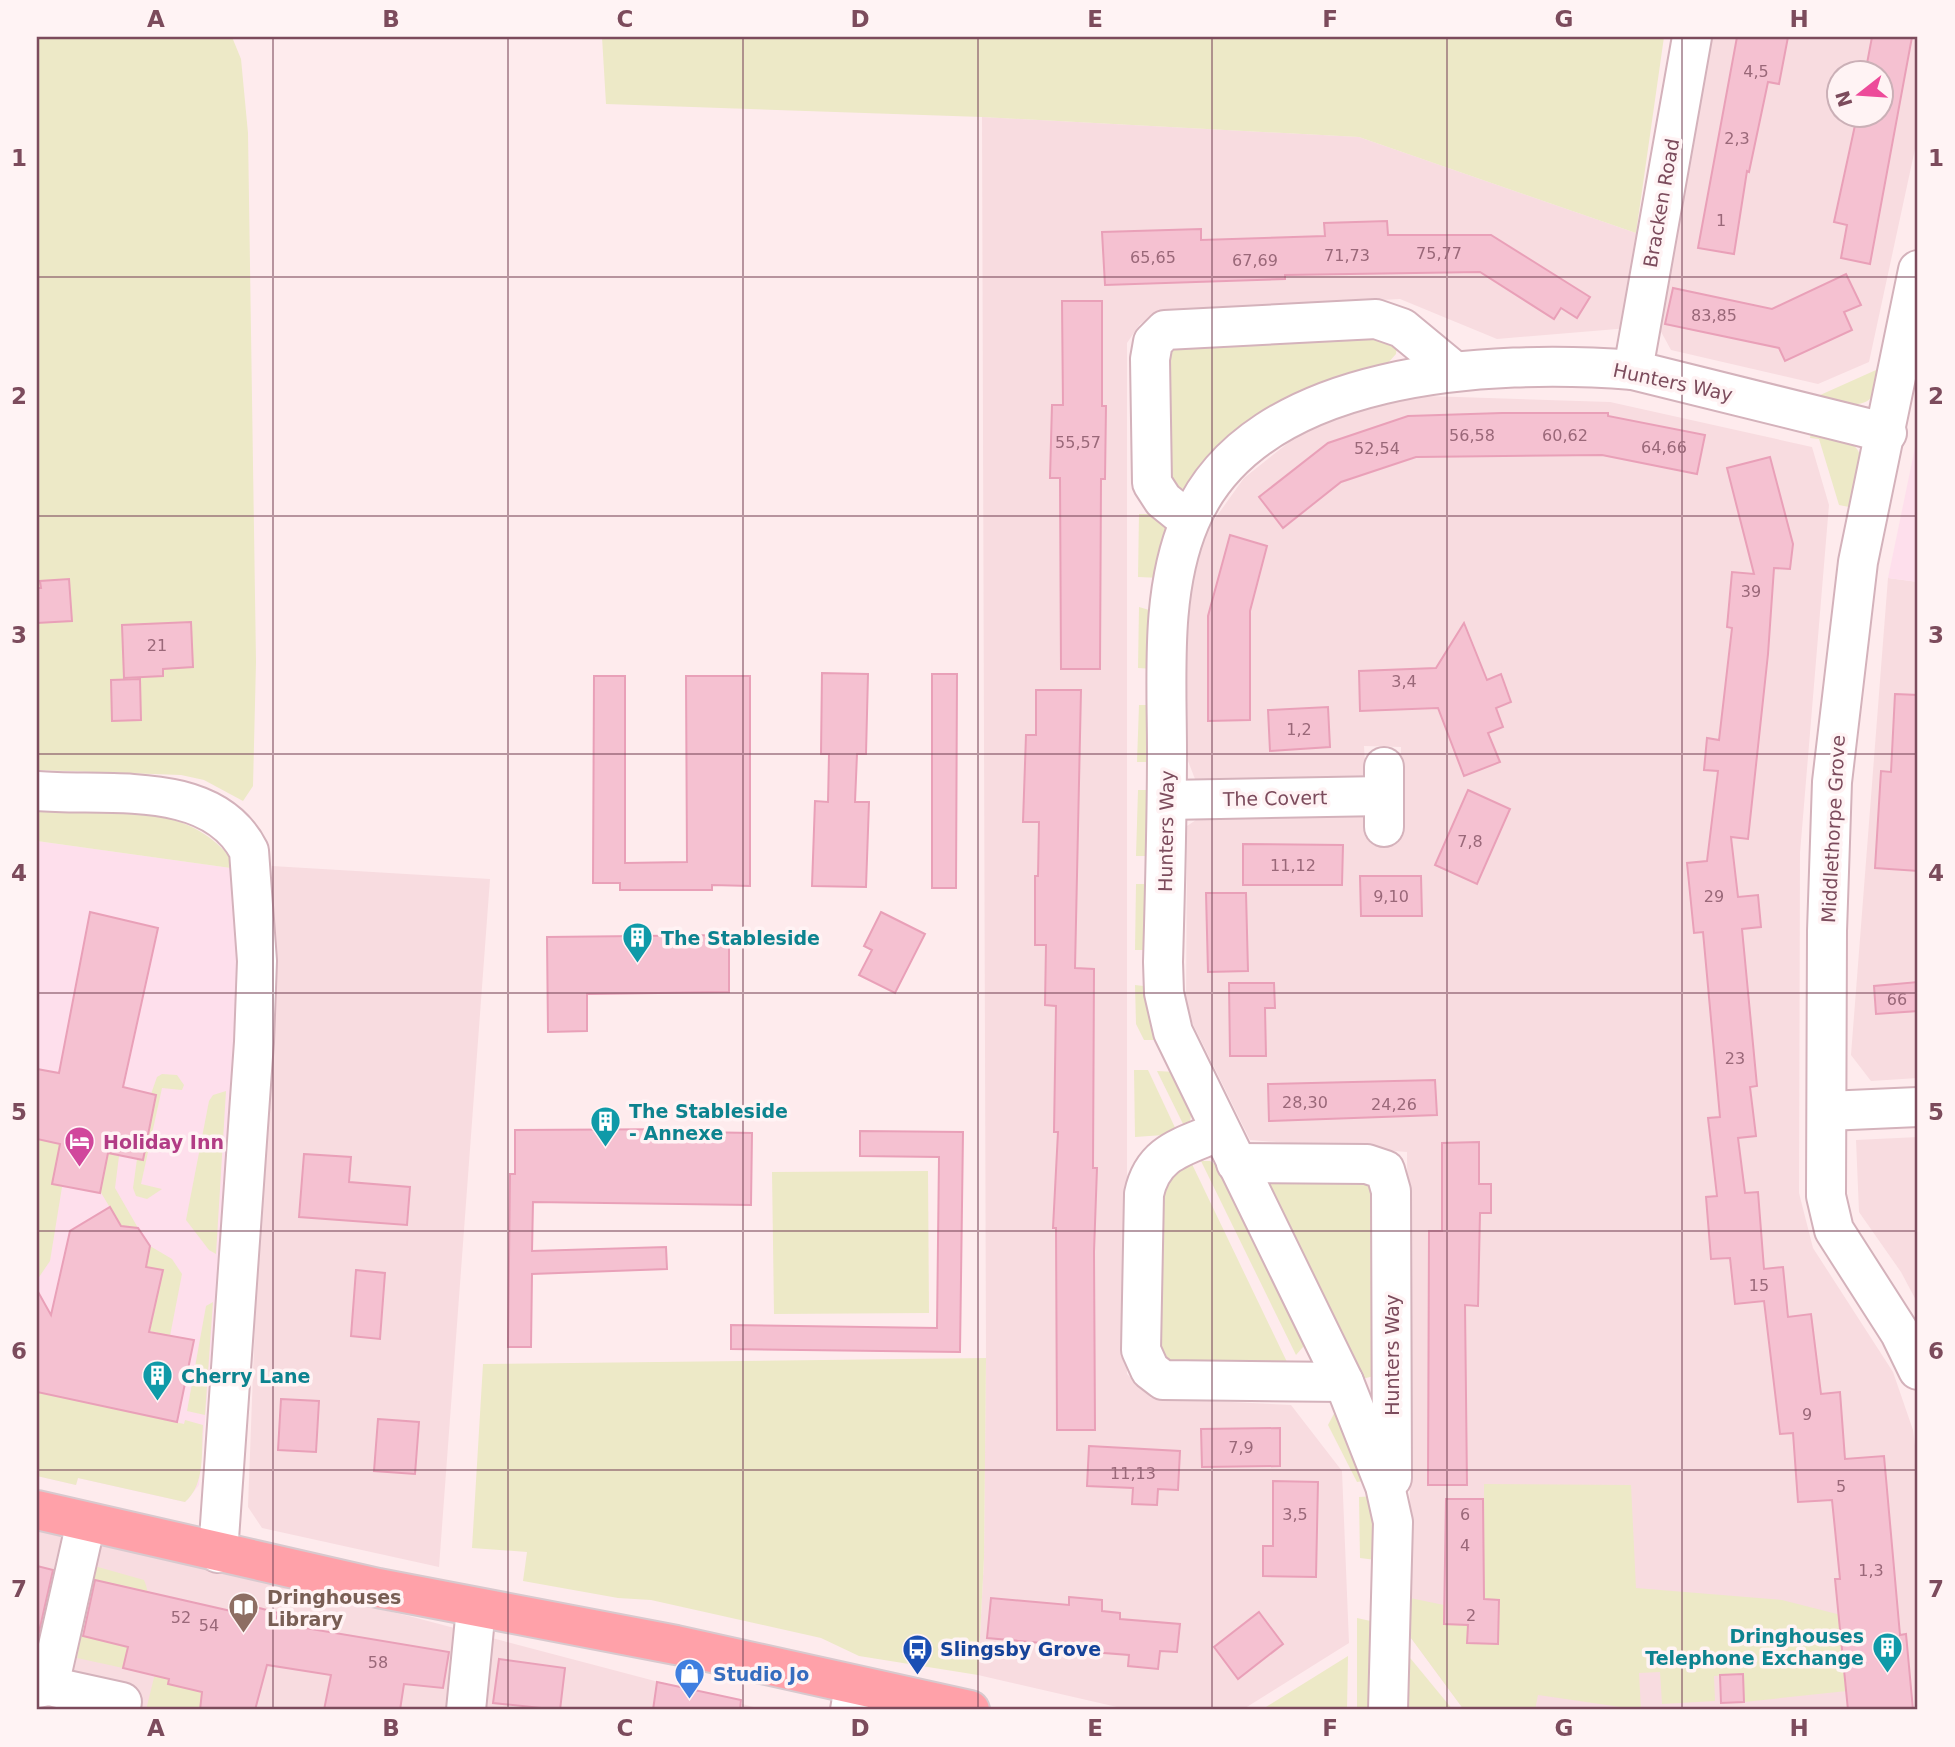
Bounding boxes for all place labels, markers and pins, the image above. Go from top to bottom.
building icon: The Stableside [621,921,655,965]
place label: The Stableside [661,927,820,949]
place label: The Stableside - Annexe [629,1100,788,1144]
building icon: The Stableside - Annexe [589,1105,623,1149]
hotel icon: Holiday Inn [63,1125,97,1169]
place label: Holiday Inn [103,1131,224,1153]
building icon: Cherry Lane [141,1359,175,1403]
place label: Cherry Lane [181,1365,310,1387]
place label: Dringhouses Library [267,1586,401,1630]
library icon: Dringhouses Library [227,1591,261,1635]
place label: Dringhouses Telephone Exchange [1645,1625,1864,1669]
building icon: Dringhouses Telephone Exchange [1870,1630,1904,1674]
bus stop icon: Slingsby Grove [900,1632,934,1676]
place label: Slingsby Grove [940,1638,1101,1660]
shop icon: Studio Jo [673,1657,707,1701]
place label: Studio Jo [713,1663,809,1685]

